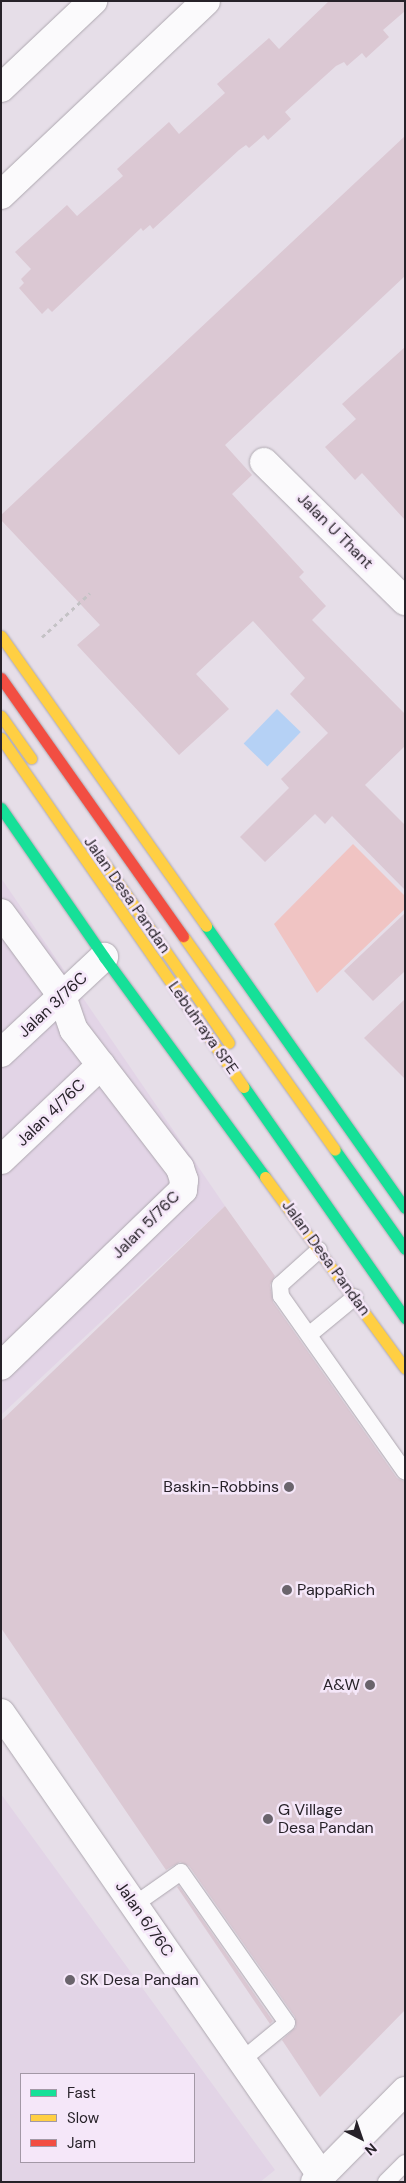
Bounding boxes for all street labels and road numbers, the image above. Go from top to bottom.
street label: Jalan U Thant [293,489,377,573]
street label: Jalan Desa Pandan [79,833,175,957]
street label: Jalan 3/76C [15,968,91,1042]
street label: Lebuhraya SPE [164,978,242,1078]
street label: Jalan 4/76C [13,1076,89,1150]
street label: Jalan 5/76C [108,1187,184,1263]
street label: Jalan Desa Pandan [278,1196,374,1320]
street label: Jalan 6/76C [111,1878,177,1960]

